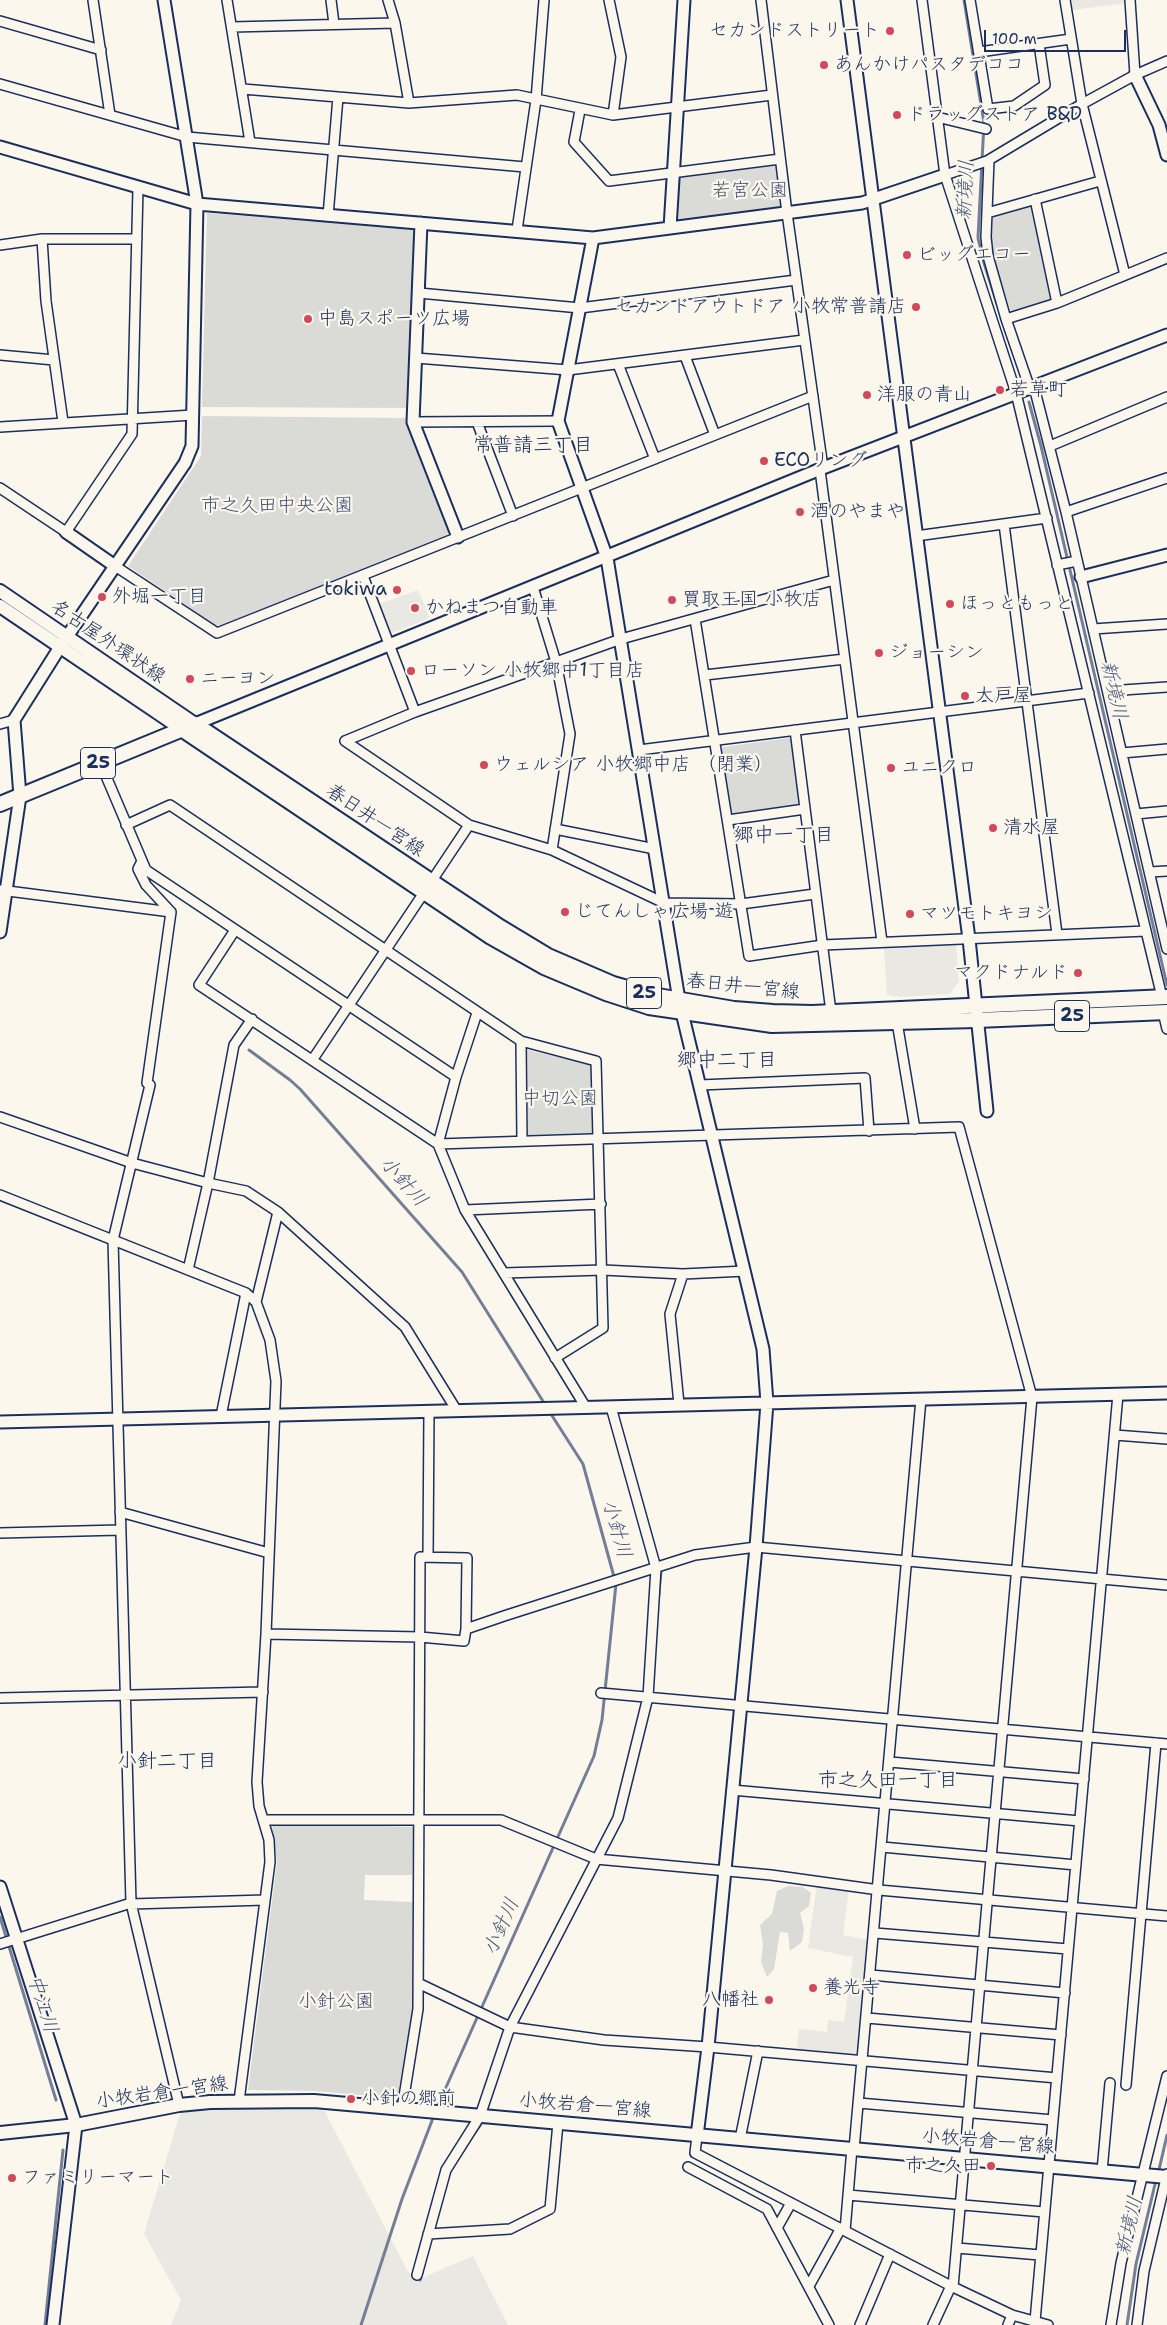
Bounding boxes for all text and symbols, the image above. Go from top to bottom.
place label: セカンドストリート [709,20,880,42]
scale bar [987,20,1130,52]
marker: セカンドストリート [884,25,896,37]
text: 100 m [992,29,1037,49]
place label: あんかけパスタデココ [834,54,1024,76]
marker: あんかけパスタデココ [818,59,830,71]
place label: ドラッグストア B&D [907,104,1082,126]
marker: ドラッグストア B&D [891,109,903,121]
water label: 新境川 [952,159,980,221]
park label: 若宮公園 [712,180,788,202]
place label: ビッグエコー [917,244,1031,266]
marker: ビッグエコー [901,249,913,261]
place label: セカンドアウトドア 小牧常普請店 [615,296,906,318]
marker: セカンドアウトドア 小牧常普請店 [910,301,922,313]
place label: 中島スポーツ広場 [318,308,470,330]
marker: 中島スポーツ広場 [302,313,314,325]
place label: 若草町 [1010,379,1067,401]
place label: 洋服の青山 [877,384,972,406]
marker: 若草町 [994,384,1006,396]
marker: 洋服の青山 [861,389,873,401]
district label: 常普請三丁目 [473,434,593,458]
place label: ECOリング [774,450,867,472]
marker: ECOリング [758,455,770,467]
park label: 市之久田中央公園 [201,495,353,517]
place label: 酒のやまや [810,501,905,523]
marker: 酒のやまや [794,506,806,518]
place label: tokiwa [324,579,387,601]
marker: tokiwa [391,584,403,596]
place label: 外堀一丁目 [112,586,207,608]
place label: 買取王国 小牧店 [682,589,821,611]
marker: 外堀一丁目 [96,591,108,603]
place label: ほっともっと [960,593,1074,615]
marker: 買取王国 小牧店 [666,594,678,606]
street label: 名古屋外環状線 [46,595,170,689]
place label: かねまつ自動車 [425,597,558,619]
marker: ほっともっと [944,598,956,610]
marker: かねまつ自動車 [409,602,421,614]
place label: ジョーシン [889,642,984,664]
marker: ジョーシン [873,647,885,659]
water label: 新境川 [1095,658,1131,722]
place label: ローソン 小牧郷中1丁目店 [421,660,644,682]
marker: ローソン 小牧郷中1丁目店 [405,665,417,677]
place label: ニーヨン [200,668,276,690]
marker: ニーヨン [184,673,196,685]
place label: 大戸屋 [975,685,1032,707]
marker: 大戸屋 [959,690,971,702]
road number: 25 [80,748,116,778]
place label: ウェルシア 小牧郷中店 （閉業） [494,754,773,776]
place label: ユニクロ [901,757,977,779]
marker: ウェルシア 小牧郷中店 （閉業） [478,759,490,771]
marker: ユニクロ [885,762,897,774]
street label: 春日井一宮線 [321,780,429,862]
place label: 清水屋 [1003,817,1060,839]
marker: 清水屋 [987,822,999,834]
district label: 郷中一丁目 [734,824,834,848]
place label: じてんしゃ広場 遊 [575,901,733,923]
place label: マツモトキヨシ [920,903,1053,925]
marker: じてんしゃ広場 遊 [559,906,571,918]
marker: マツモトキヨシ [904,908,916,920]
place label: マクドナルド [954,962,1068,984]
marker: マクドナルド [1072,967,1084,979]
street label: 春日井一宮線 [685,970,801,1004]
road number: 25 [626,978,662,1008]
road number: 25 [1054,1000,1090,1032]
district label: 郷中二丁目 [677,1049,777,1073]
park label: 中切公園 [522,1088,598,1110]
water label: 小針川 [374,1152,432,1212]
water label: 小針川 [596,1497,636,1561]
district label: 小針二丁目 [117,1750,217,1774]
district label: 市之久田一丁目 [818,1769,958,1793]
water label: 小針川 [479,1895,525,1959]
water label: 中江川 [22,1972,62,2036]
place label: 養光寺 [823,1977,880,1999]
marker: 養光寺 [807,1982,819,1994]
place label: 八幡社 [702,1989,759,2011]
park label: 小針公園 [298,1991,374,2013]
marker: 八幡社 [763,1994,775,2006]
street label: 小牧岩倉一宮線 [95,2072,229,2114]
place label: 小針の郷前 [361,2088,456,2110]
street label: 小牧岩倉一宮線 [518,2089,652,2123]
marker: 小針の郷前 [345,2093,357,2105]
street label: 小牧岩倉一宮線 [921,2125,1055,2159]
place label: 市之久田 [905,2155,981,2177]
marker: 市之久田 [985,2160,997,2172]
place label: ファミリーマート [22,2167,174,2189]
marker: ファミリーマート [6,2172,18,2184]
water label: 新境川 [1112,2194,1148,2258]

